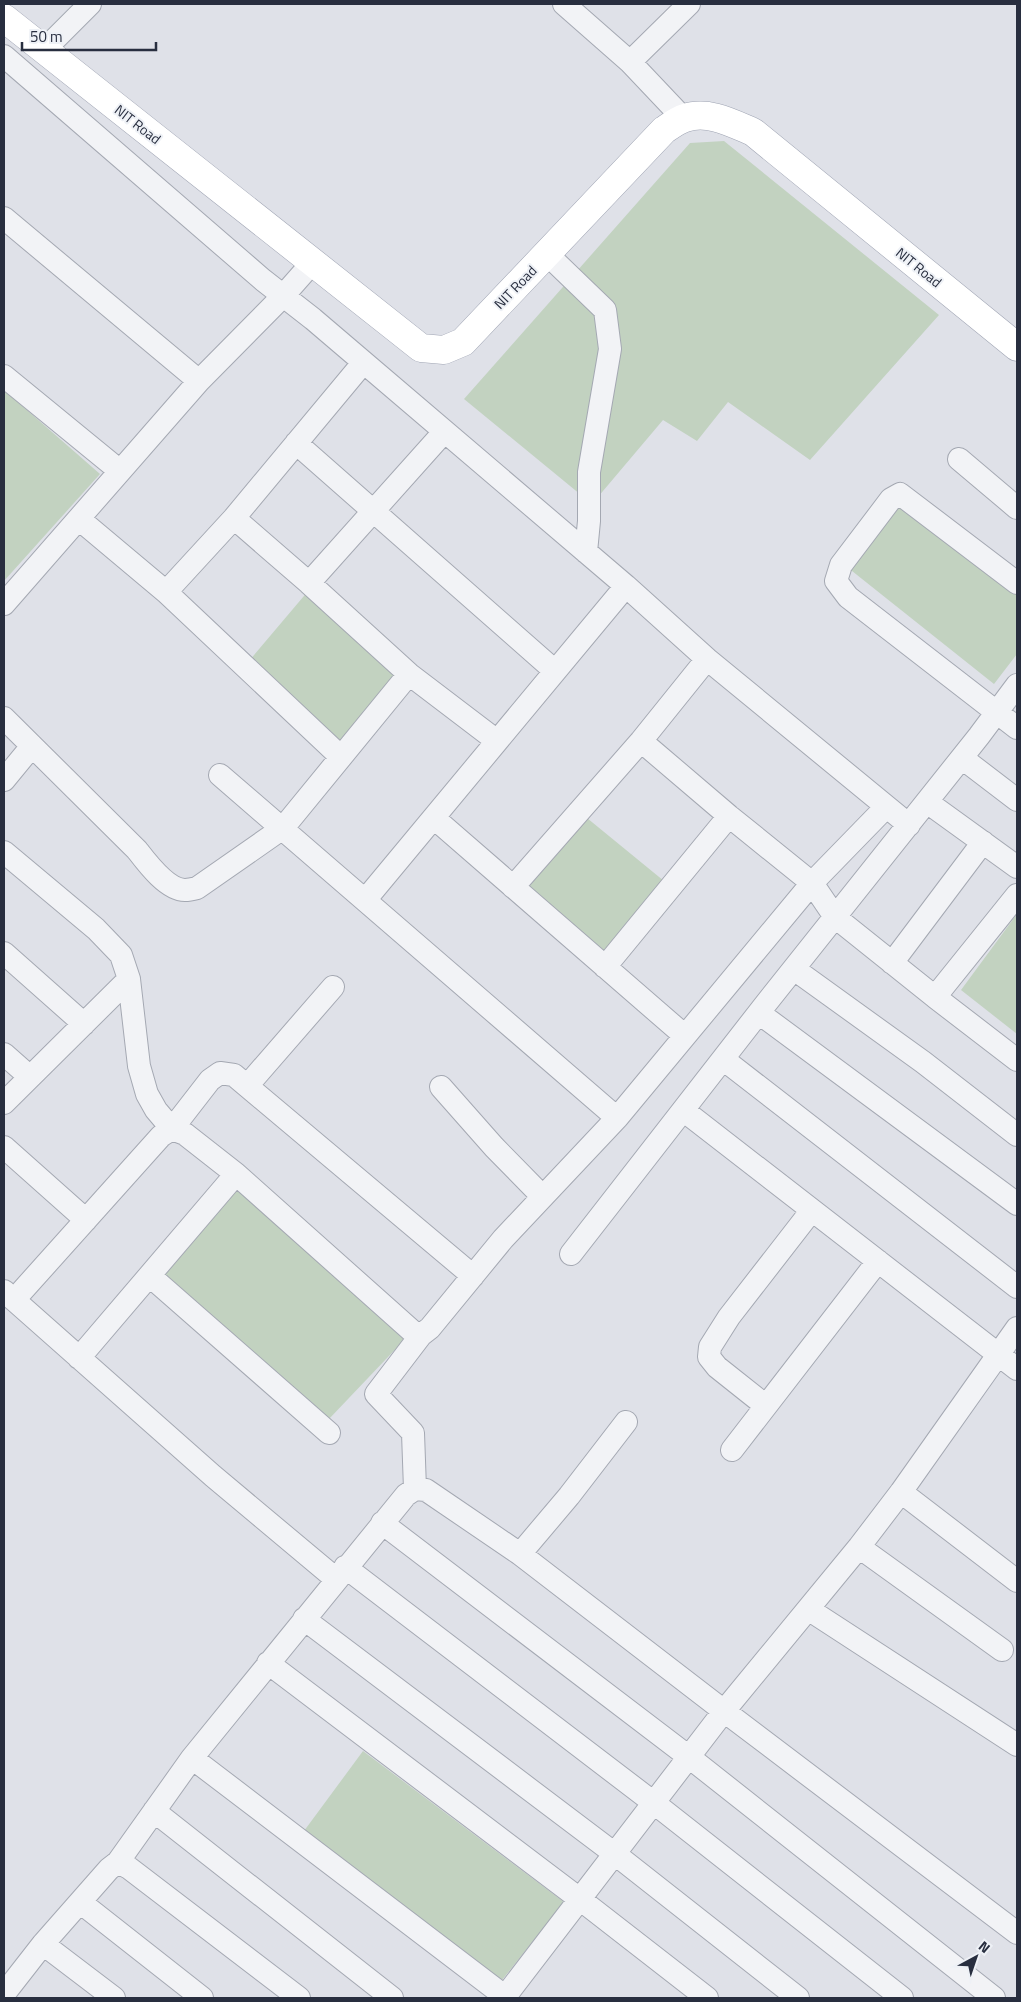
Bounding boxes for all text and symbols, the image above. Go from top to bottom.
scale bar [22,20,156,52]
text: 50 m [30,25,63,48]
street label: NIT Road [110,99,166,149]
street label: NIT Road [892,242,946,292]
street label: NIT Road [489,260,541,314]
north arrow [951,1932,1001,1982]
text: N [974,1935,995,1958]

